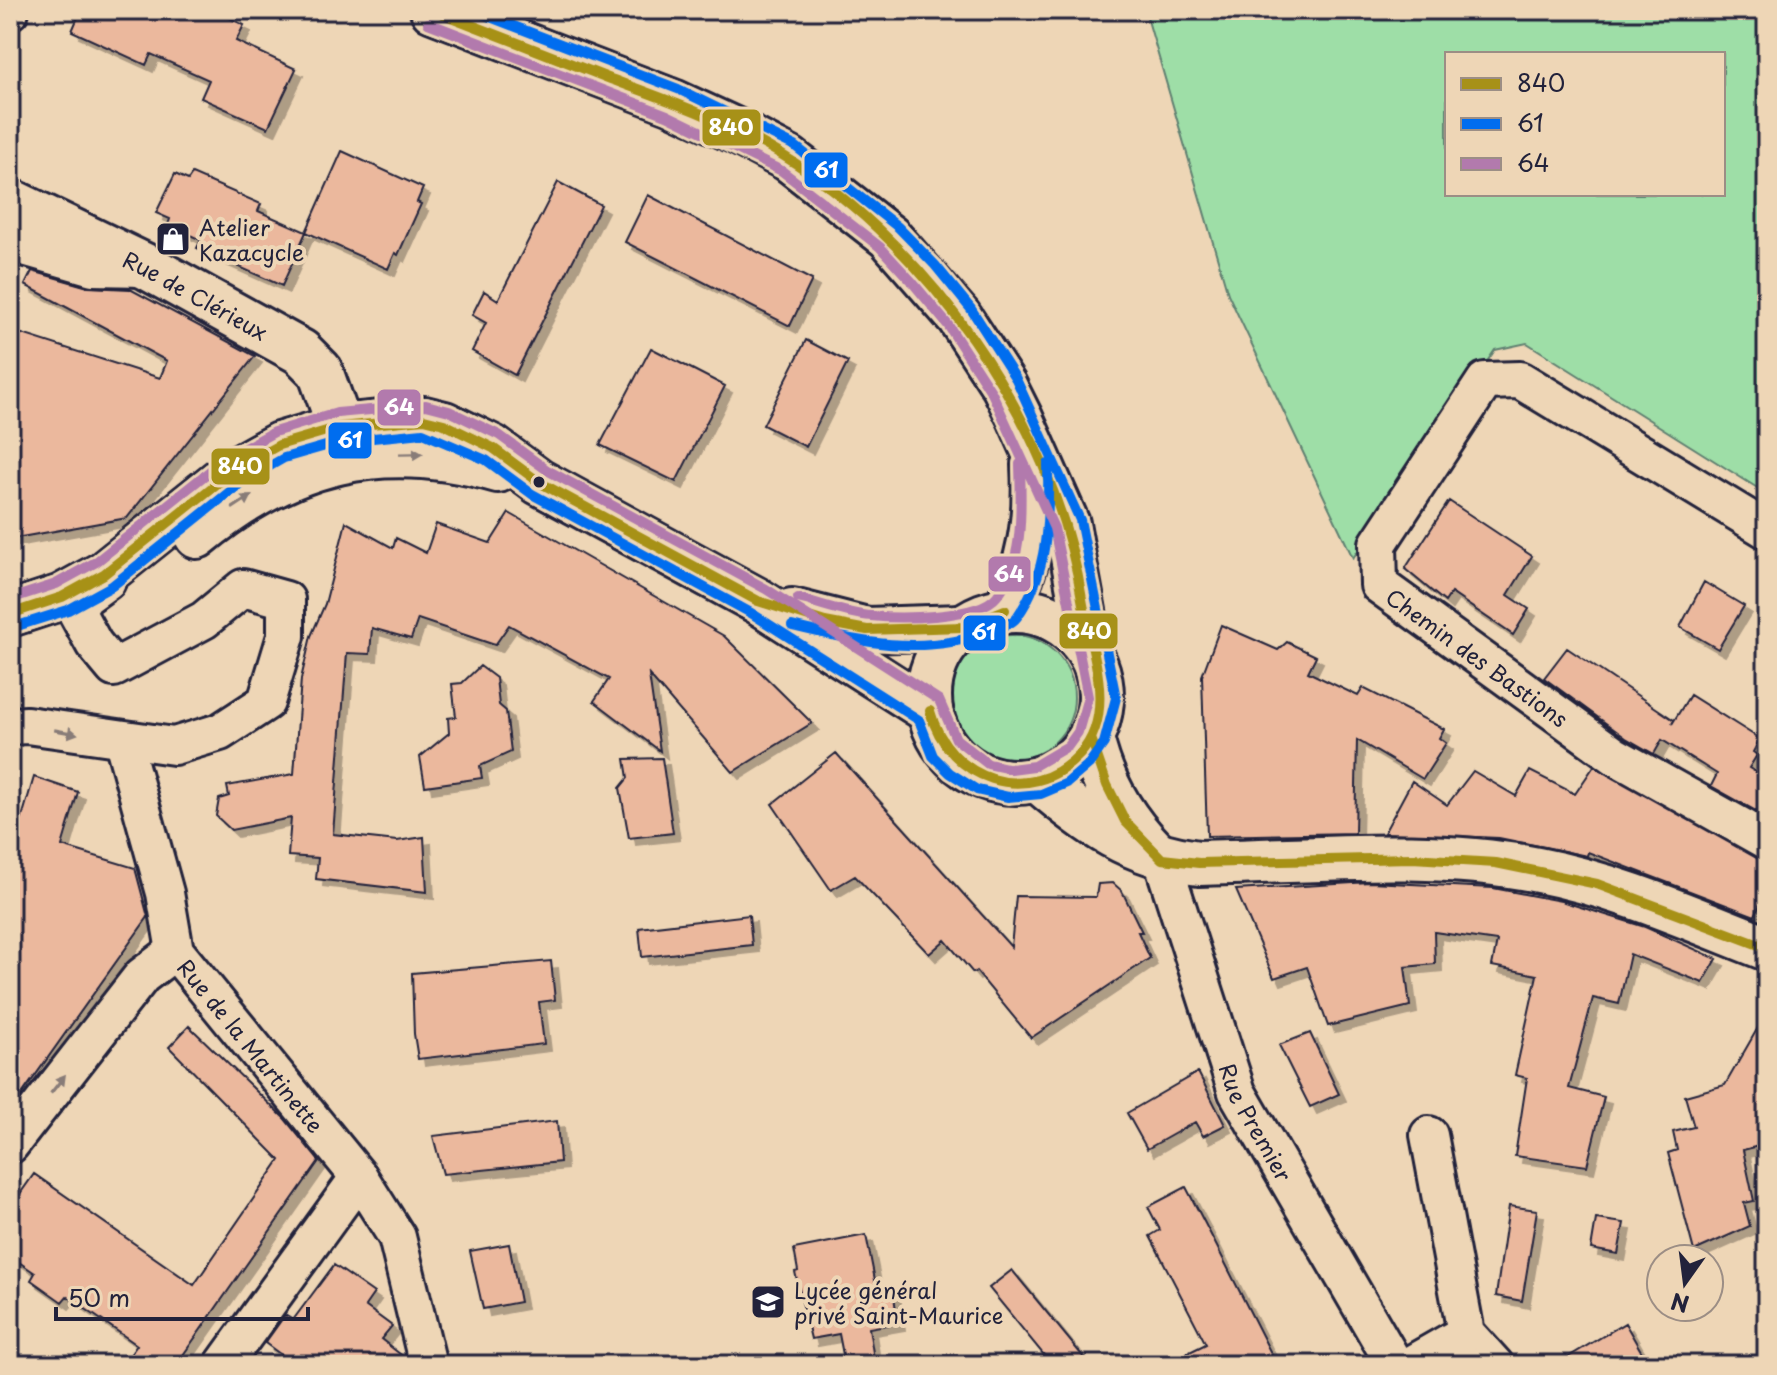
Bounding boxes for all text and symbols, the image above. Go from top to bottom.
legend [1445,52,1725,196]
text: 840 [1517,64,1565,100]
text: 61 [1517,104,1544,140]
line badge: 840 [701,108,762,147]
text: 840 [708,109,754,142]
text: 64 [1517,144,1550,180]
line badge: 61 [803,151,849,189]
text: 61 [813,152,839,185]
place label: Atelier Kazacycle [199,210,304,268]
shop icon: Atelier Kazacycle [154,220,192,258]
street label: Rue de Clérieux [118,242,274,347]
line badge: 64 [376,388,422,427]
text: 64 [384,389,414,422]
line badge: 61 [327,421,373,460]
text: 61 [337,422,363,455]
line badge: 840 [210,447,271,486]
text: 840 [217,448,263,481]
one-way arrow [399,448,424,460]
unlabelled marker [531,474,547,490]
one-way arrow [231,495,252,510]
line badge: 64 [987,555,1032,593]
text: 64 [994,556,1024,589]
street label: Chemin des Bastions [1380,579,1576,734]
line badge: 840 [1058,612,1119,650]
text: 840 [1066,613,1112,646]
line badge: 61 [962,614,1007,652]
text: 61 [971,614,997,647]
one-way arrow [54,726,79,738]
street label: Rue de la Martinette [171,951,333,1139]
street label: Rue Premier [1212,1059,1301,1187]
one-way arrow [49,1074,66,1094]
north arrow [1645,1243,1725,1323]
scale bar [56,1271,308,1321]
place label: Lycée général privé Saint-Maurice [794,1273,1003,1331]
text: 50 m [68,1279,130,1315]
school or university icon: Lycée général privé Saint-Maurice [749,1283,787,1321]
text: N [1667,1286,1692,1322]

